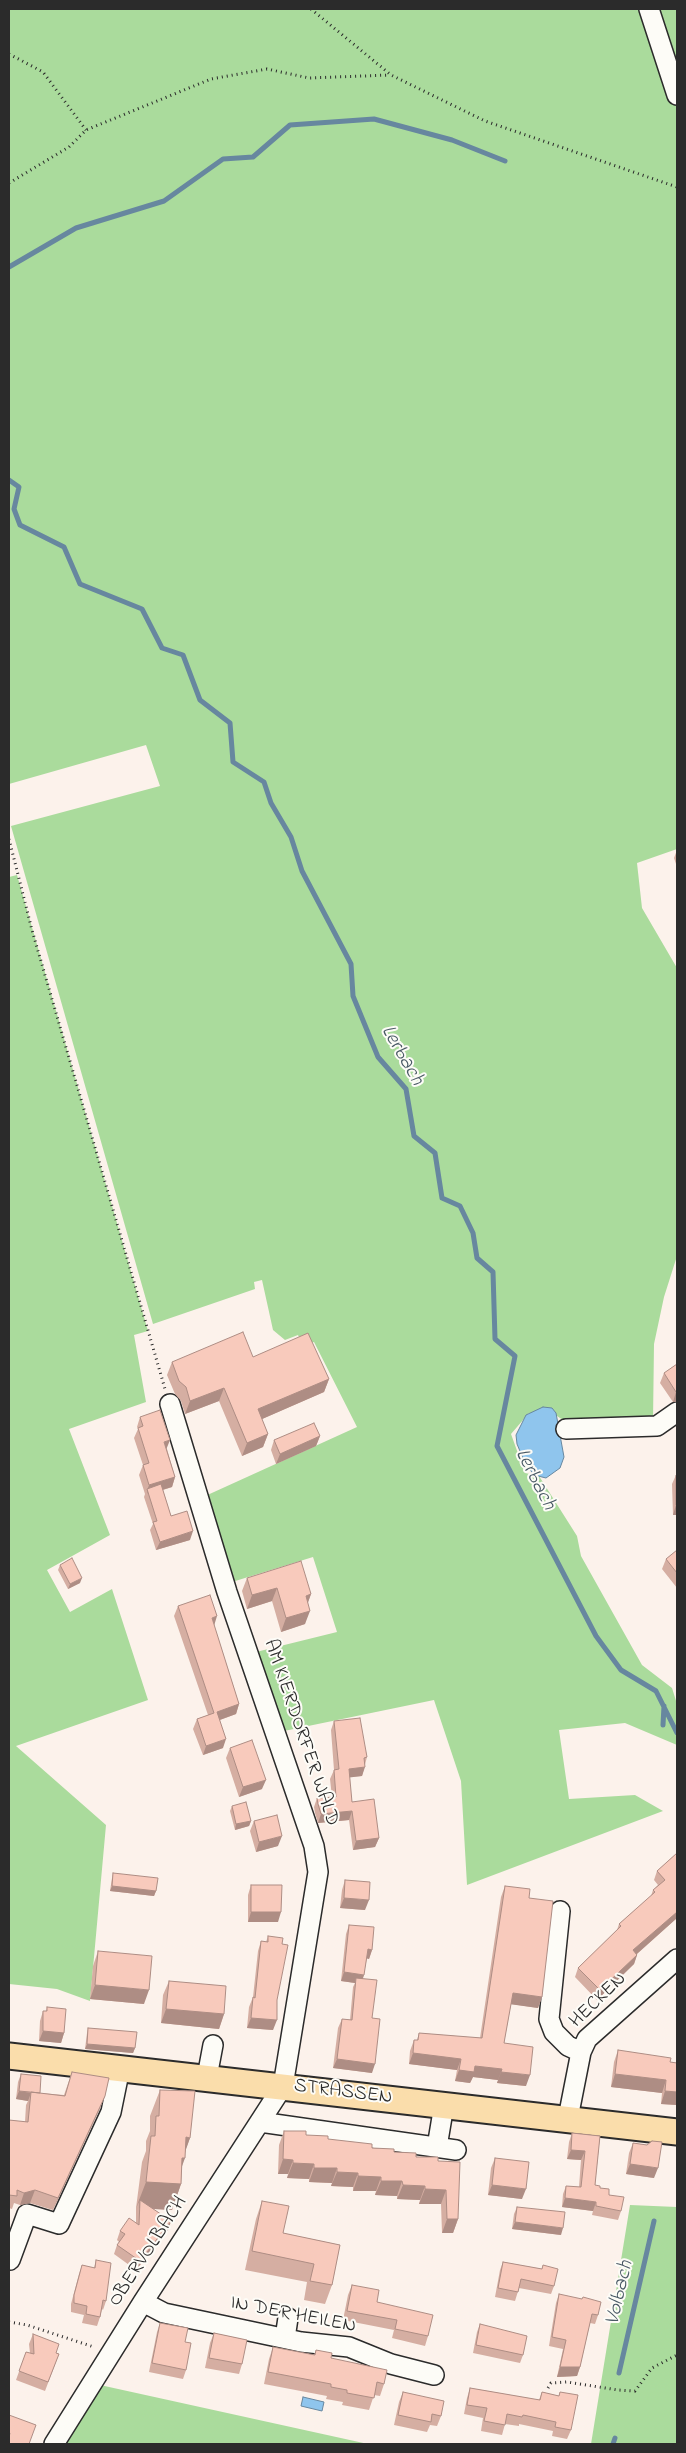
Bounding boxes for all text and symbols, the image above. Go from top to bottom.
water label: Lerbach [374,1021,428,1091]
water label: Lerbach [508,1445,560,1515]
street label: AM KIERDORFER WALD [257,1637,343,1829]
street label: HECKEN [565,1968,633,2034]
street label: STRASSEN [292,2075,394,2111]
street label: OBERVOLBACH [104,2192,194,2312]
water label: Volbach [601,2258,641,2328]
street label: IN DER HEILEN [228,2292,358,2340]

